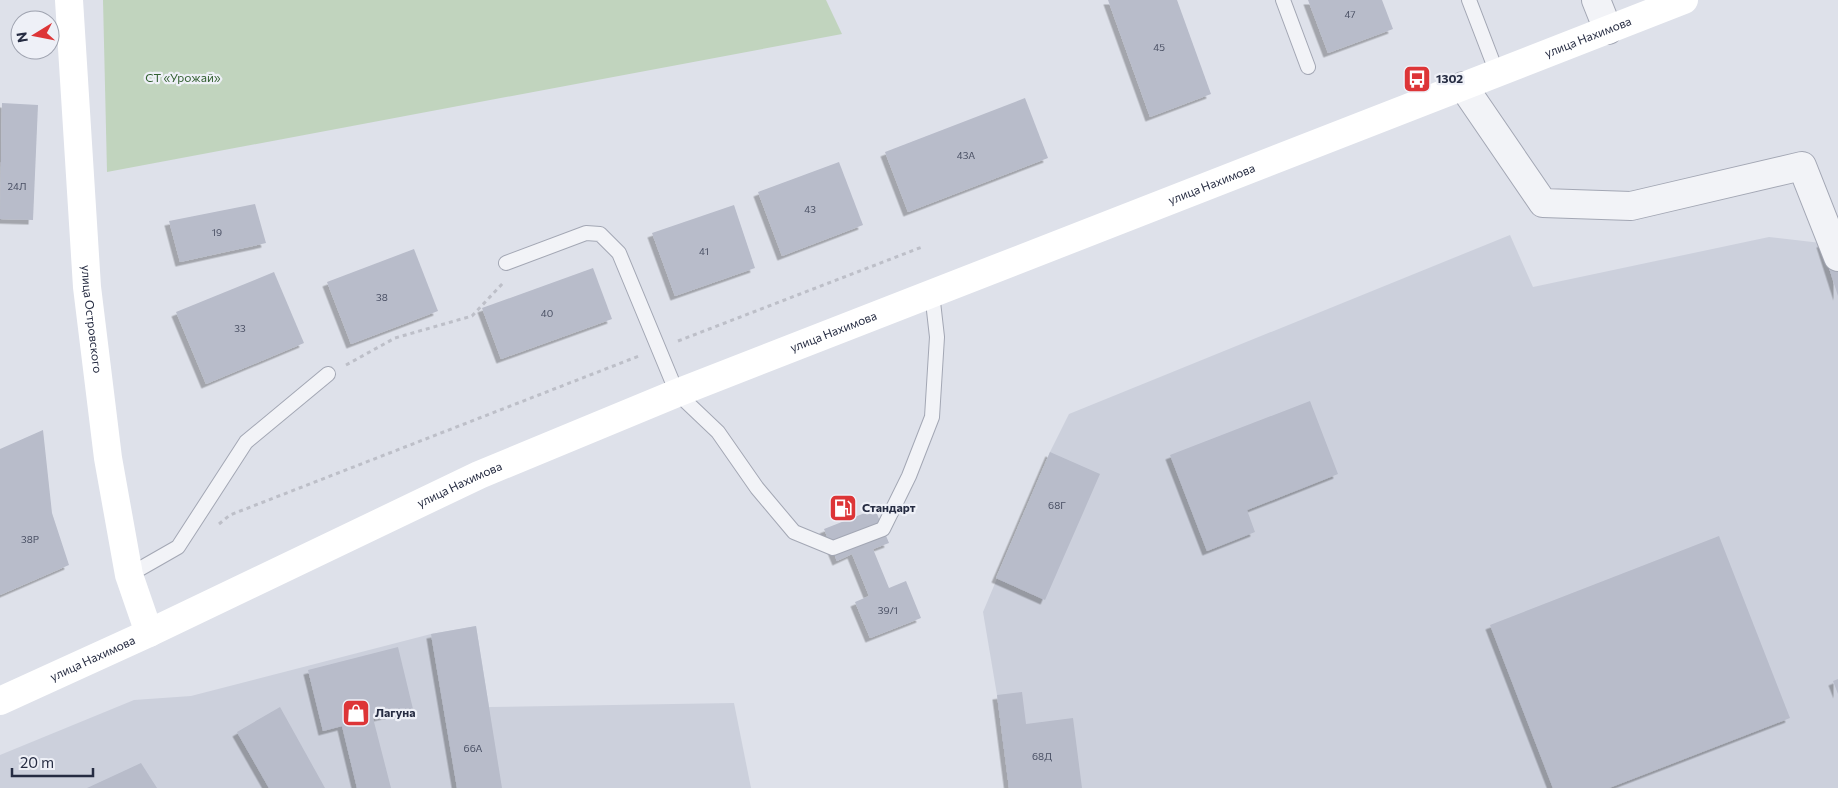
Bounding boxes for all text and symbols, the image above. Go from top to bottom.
house number: 47 [1344,8,1356,20]
north arrow [10,10,60,60]
street label: улица Нахимова [1542,13,1633,60]
text: N [12,31,31,44]
house number: 45 [1153,41,1165,53]
bus stop icon: 1302 [1402,64,1432,94]
park label: СТ «Урожай» [145,70,221,84]
place label: 1302 [1436,71,1463,85]
house number: 43А [957,149,975,161]
street label: улица Нахимова [1166,160,1257,207]
house number: 24Л [8,180,26,192]
house number: 43 [804,203,816,215]
house number: 19 [212,226,222,238]
house number: 41 [699,245,709,257]
street label: улица Островского [80,265,106,374]
house number: 38 [376,291,388,303]
house number: 40 [541,307,553,319]
street label: улица Нахимова [788,308,879,354]
house number: 33 [234,322,246,334]
street label: улица Нахимова [415,458,504,510]
fuel station icon: Стандарт [828,493,858,523]
house number: 68Г [1048,499,1066,511]
place label: Стандарт [862,500,916,514]
house number: 38Р [21,533,39,545]
house number: 39/1 [878,604,898,616]
street label: улица Нахимова [48,632,137,683]
shop icon: Лагуна [341,698,371,728]
place label: Лагуна [375,705,415,719]
house number: 66А [464,742,482,754]
scale bar [12,746,94,778]
house number: 68Д [1032,750,1052,762]
text: 20 m [20,753,54,771]

